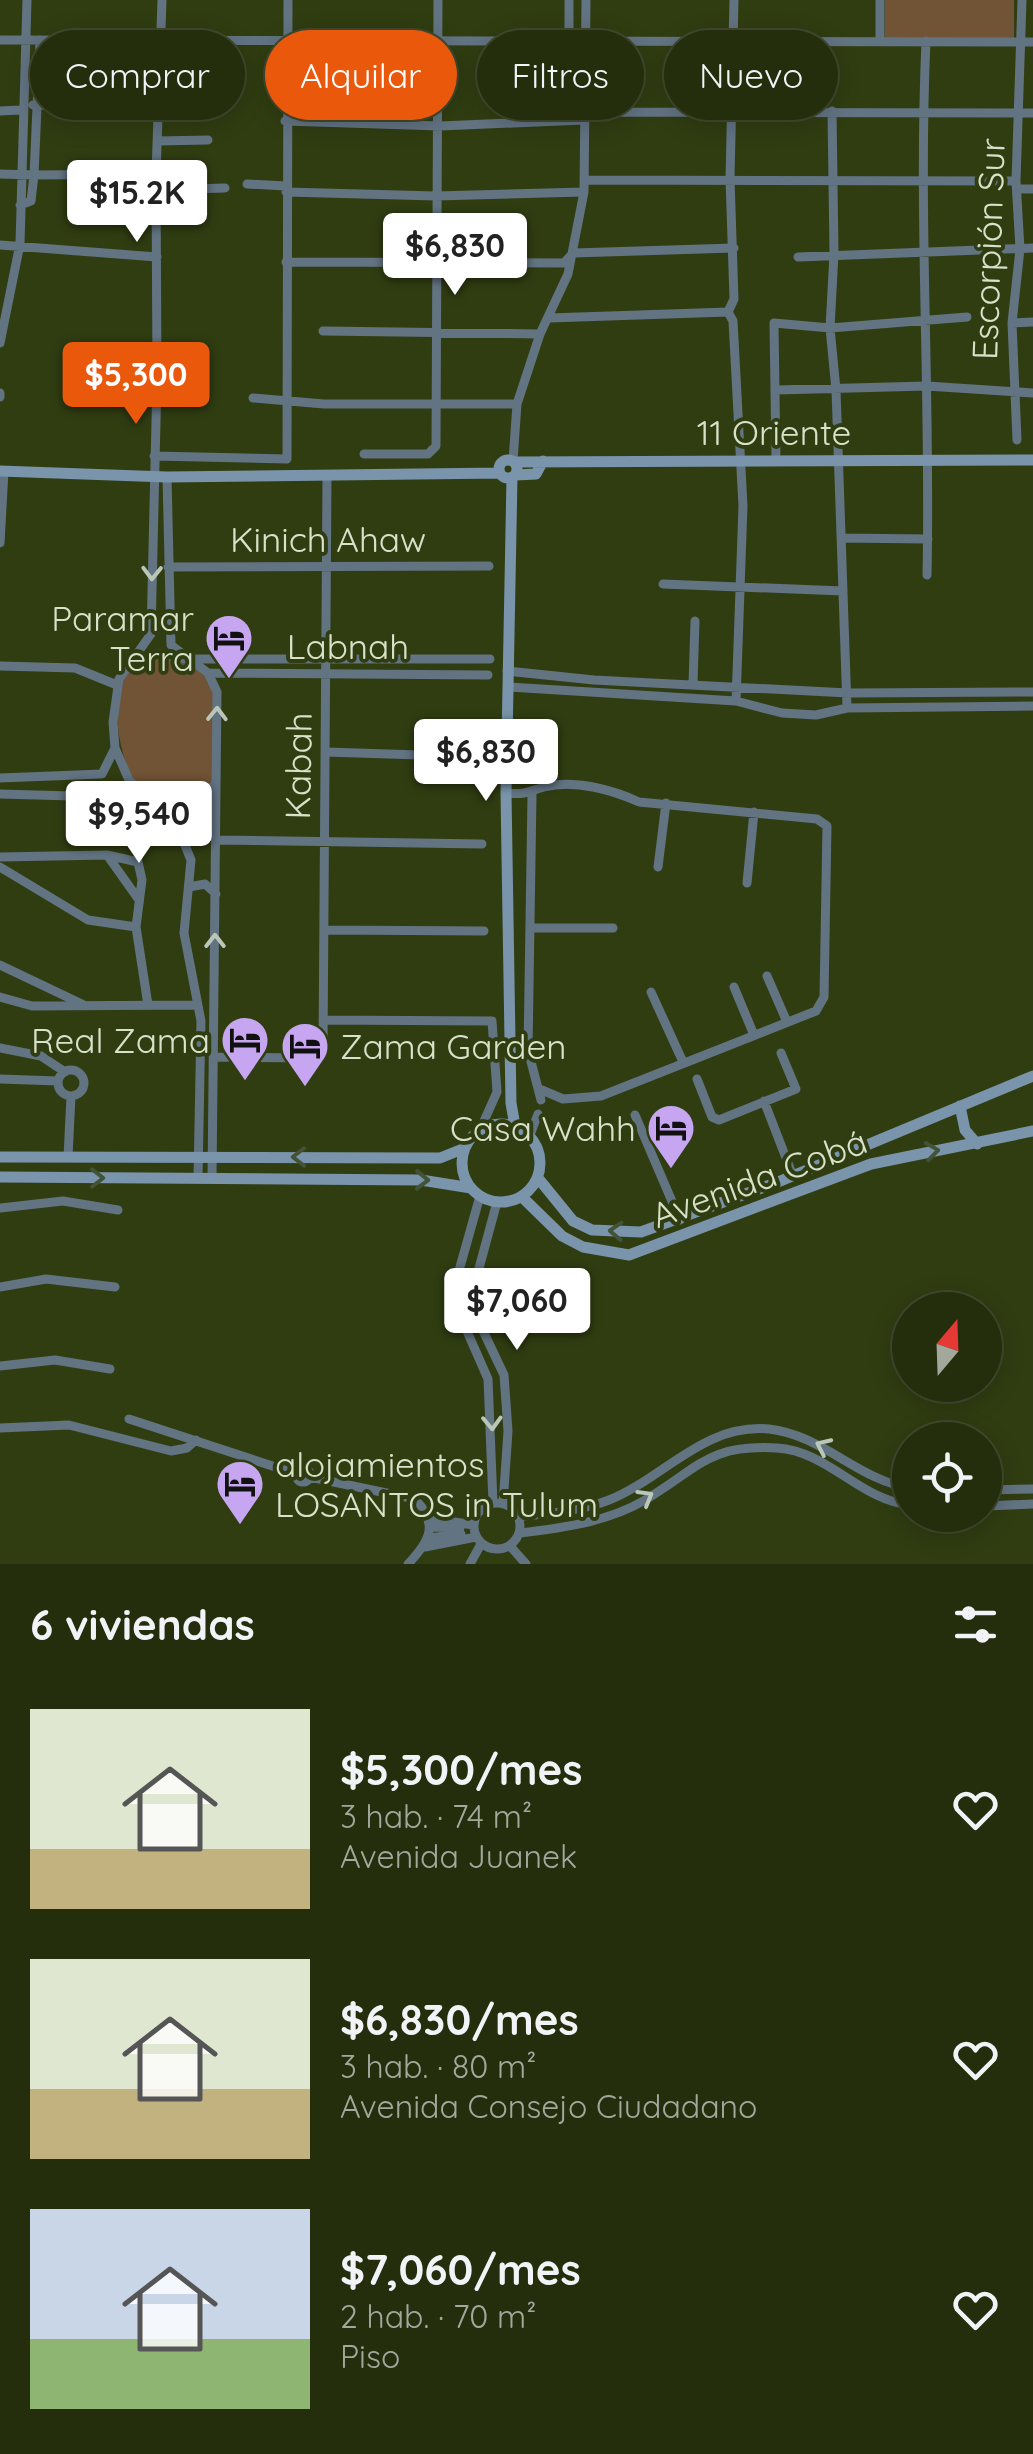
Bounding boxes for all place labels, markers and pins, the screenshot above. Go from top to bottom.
pin: $15.2K [56,160,218,245]
pin: $6,830 [374,213,536,298]
pin: $5,300 [55,342,217,427]
place label: Paramar Terra [51,596,194,680]
hotel icon: Paramar Terra [203,612,255,680]
pin: $6,830 [405,719,567,804]
pin: $9,540 [58,781,220,866]
hotel icon: Real Zama [219,1014,271,1082]
place label: Real Zama [31,1018,210,1062]
hotel icon: Zama Garden [279,1020,331,1088]
place label: Zama Garden [340,1024,566,1068]
hotel icon: Casa Wahh [645,1102,697,1170]
place label: Casa Wahh [450,1106,636,1150]
pin: $7,060 [436,1268,598,1353]
place label: alojamientos LOSANTOS in Tulum [275,1442,598,1526]
hotel icon: alojamientos LOSANTOS in Tulum [214,1458,266,1526]

